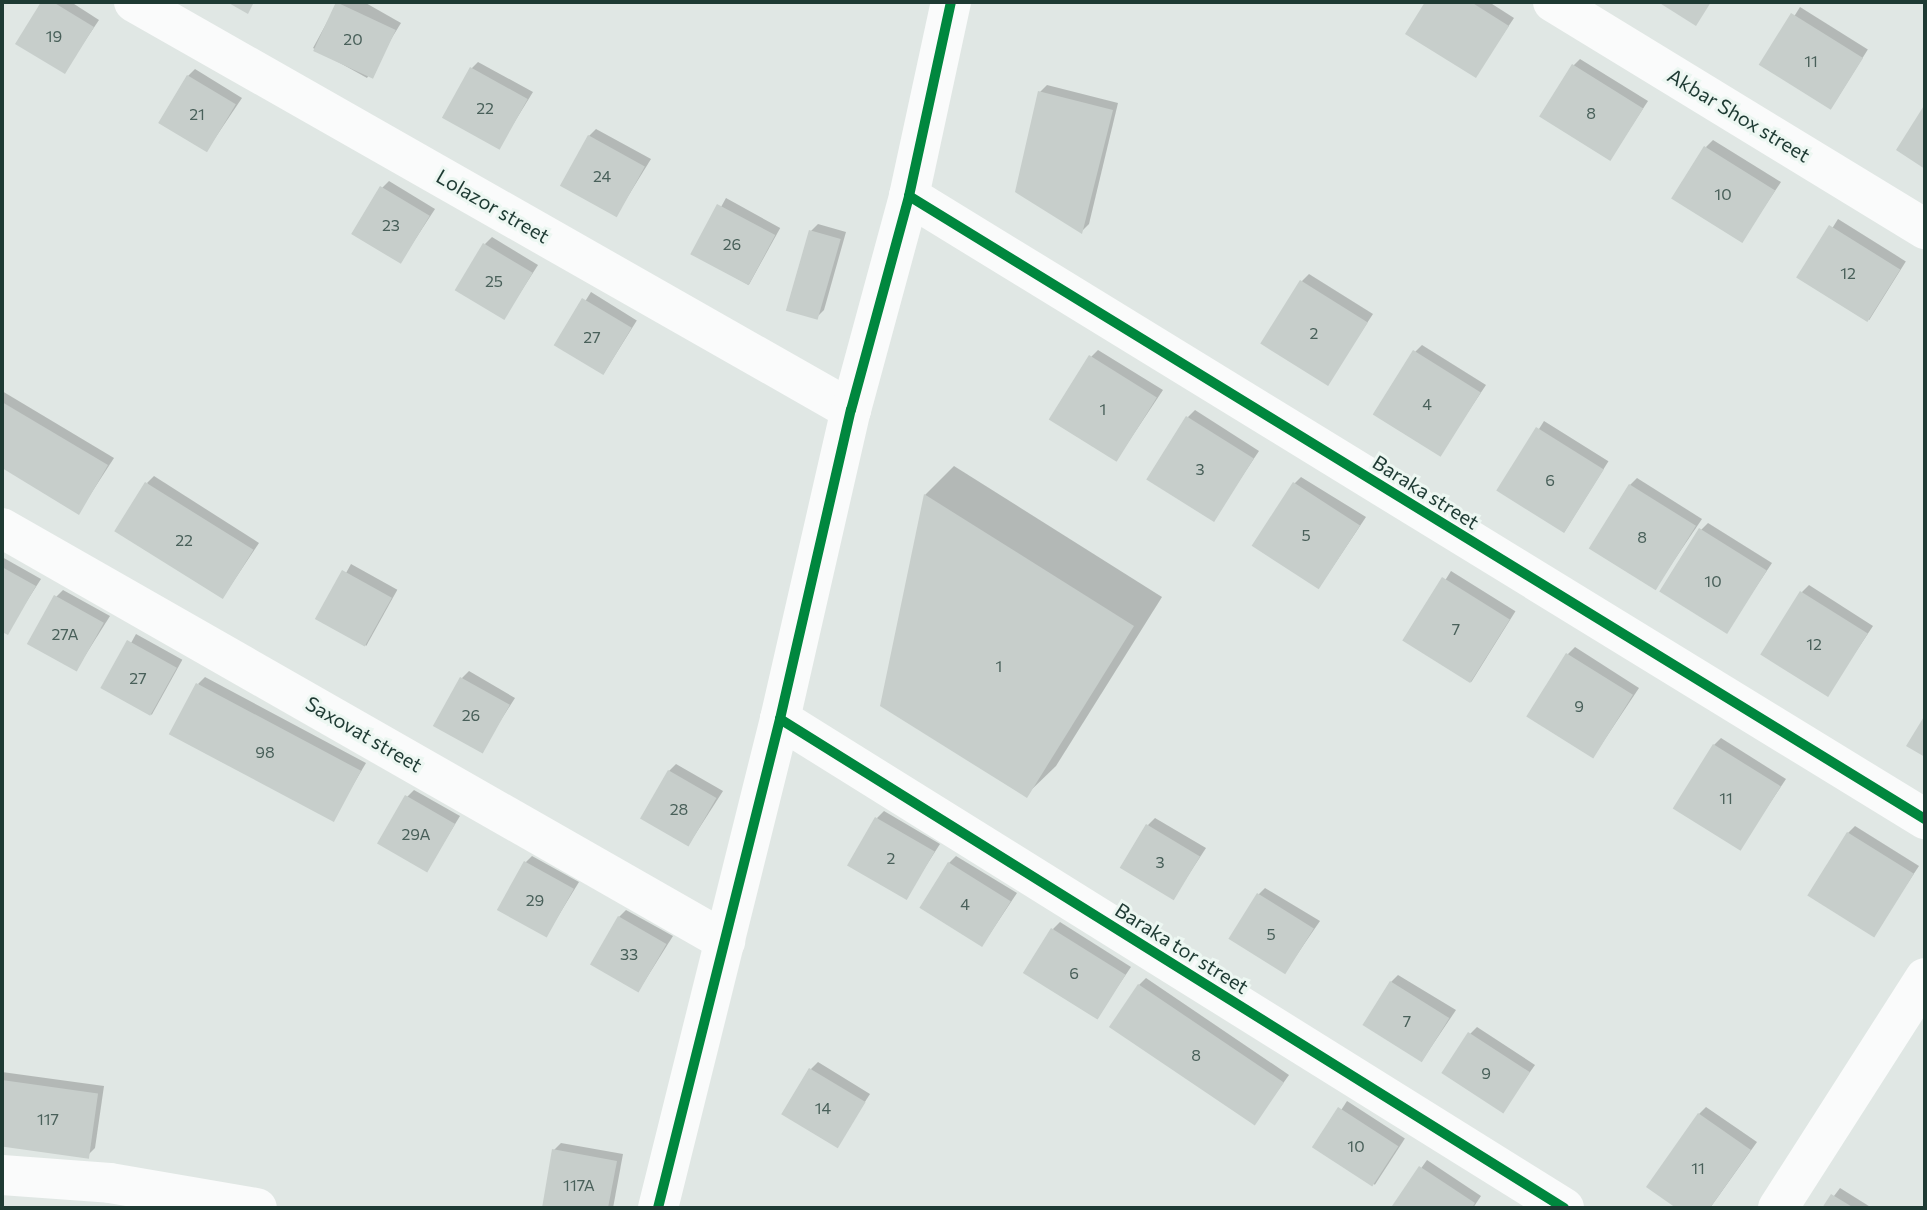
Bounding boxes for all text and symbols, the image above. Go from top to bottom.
house number: 19 [46,26,62,46]
house number: 20 [343,29,363,49]
house number: 11 [1804,51,1818,71]
street label: Akbar Shox street [1663,63,1815,167]
house number: 22 [476,98,494,118]
house number: 8 [1586,103,1596,123]
house number: 21 [189,104,205,124]
street label: Lolazor street [432,164,554,248]
house number: 24 [593,166,611,186]
house number: 10 [1714,184,1732,204]
house number: 23 [382,215,400,235]
house number: 26 [723,234,741,254]
house number: 12 [1840,263,1856,283]
house number: 25 [485,271,503,291]
house number: 2 [1310,323,1318,343]
house number: 27 [583,327,601,347]
house number: 4 [1422,394,1432,414]
house number: 1 [1100,399,1106,419]
street label: Baraka street [1368,450,1484,534]
house number: 3 [1195,459,1205,479]
house number: 6 [1545,470,1555,490]
house number: 5 [1301,525,1311,545]
house number: 8 [1637,527,1647,547]
house number: 22 [175,530,193,550]
house number: 10 [1704,571,1722,591]
house number: 7 [1452,619,1460,639]
house number: 27A [52,624,78,644]
house number: 12 [1806,634,1822,654]
house number: 1 [996,656,1002,676]
house number: 27 [129,668,147,688]
street label: Saxovat street [301,691,427,777]
house number: 9 [1574,696,1584,716]
house number: 26 [462,705,480,725]
house number: 98 [255,742,275,762]
house number: 11 [1719,788,1733,808]
house number: 28 [670,799,688,819]
house number: 29A [401,824,431,844]
house number: 2 [887,848,895,868]
house number: 3 [1155,852,1165,872]
house number: 29 [526,890,544,910]
house number: 4 [960,894,970,914]
street label: Baraka tor street [1111,897,1253,999]
house number: 5 [1266,924,1276,944]
house number: 33 [620,944,638,964]
house number: 6 [1069,963,1079,983]
house number: 7 [1403,1011,1411,1031]
house number: 8 [1191,1045,1201,1065]
house number: 9 [1481,1063,1491,1083]
house number: 14 [815,1098,831,1118]
house number: 117 [37,1109,59,1129]
house number: 10 [1347,1136,1365,1156]
house number: 11 [1691,1158,1705,1178]
house number: 117A [563,1175,595,1195]

